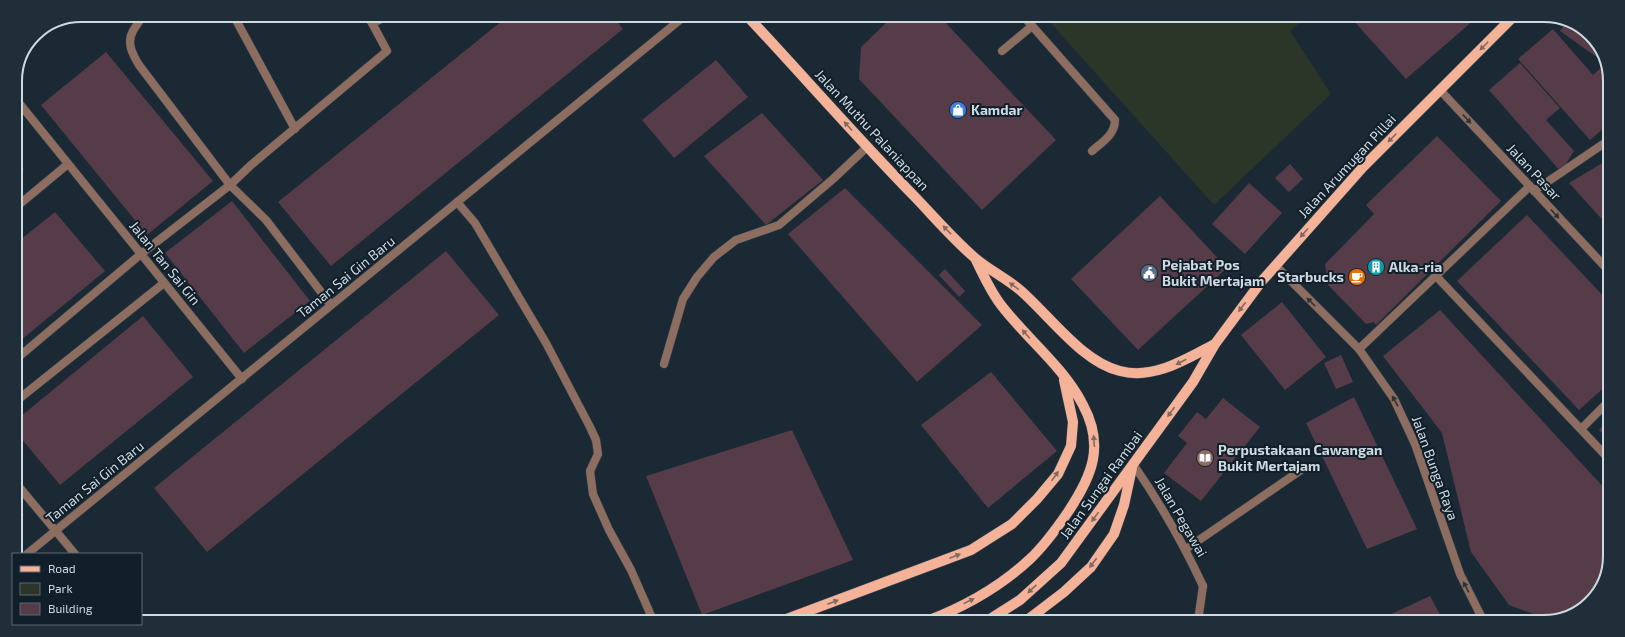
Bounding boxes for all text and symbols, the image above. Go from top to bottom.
one-way arrow [1479,41,1489,51]
street label: Jalan Muthu Palaniappan [812,66,933,194]
shop icon: Kamdar [948,100,968,120]
place label: Kamdar [971,101,1023,118]
street label: Jalan Arumugan Pillai [1294,110,1399,221]
one-way arrow [1462,114,1472,124]
one-way arrow [843,121,852,132]
one-way arrow [1387,133,1397,143]
street label: Jalan Pasar [1504,140,1565,204]
one-way arrow [1551,209,1560,219]
street label: Jalan Tan Sai Gin [126,217,205,308]
one-way arrow [943,225,952,235]
one-way arrow [1299,228,1308,239]
street label: Taman Sai Gin Baru [293,232,398,321]
place label: Pejabat Pos Bukit Mertajam [1162,256,1264,289]
building icon: Alka-ria [1366,257,1386,277]
place label: Alka-ria [1389,258,1442,275]
public building icon: Pejabat Pos Bukit Mertajam [1139,263,1159,283]
cafe icon: Starbucks [1347,267,1367,287]
place label: Starbucks [1277,268,1344,285]
one-way arrow [1009,281,1020,290]
one-way arrow [1306,297,1316,307]
one-way arrow [1238,302,1246,312]
one-way arrow [1022,328,1031,339]
one-way arrow [1175,359,1186,366]
one-way arrow [1391,395,1398,407]
one-way arrow [1167,406,1175,417]
street label: Jalan Bunga Raya [1409,413,1462,523]
street label: Jalan Sungai Rambai [1056,427,1145,542]
one-way arrow [1091,435,1098,447]
street label: Taman Sai Gin Baru [42,437,147,526]
place label: Perpustakaan Cawangan Bukit Mertajam [1218,441,1382,474]
library icon: Perpustakaan Cawangan Bukit Mertajam [1195,448,1215,468]
one-way arrow [1051,471,1059,482]
street label: Jalan Pegawai [1152,474,1211,560]
one-way arrow [1091,512,1099,522]
one-way arrow [949,552,961,558]
legend [12,553,142,625]
one-way arrow [1089,558,1097,569]
text: Road [48,561,76,575]
text: Park [48,581,73,595]
one-way arrow [1463,581,1470,593]
one-way arrow [1027,585,1037,594]
one-way arrow [828,598,840,604]
one-way arrow [963,598,975,604]
text: Building [48,601,93,615]

